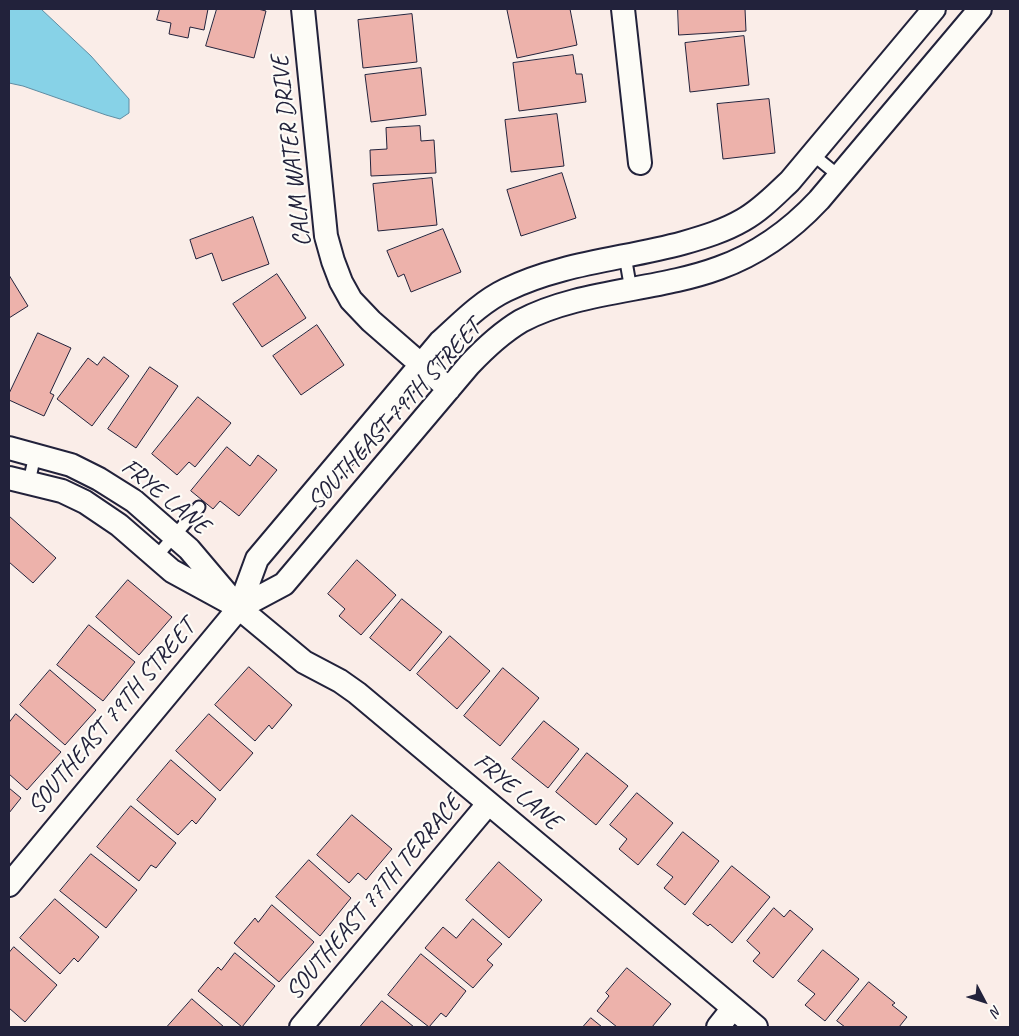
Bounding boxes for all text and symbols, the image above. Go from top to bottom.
street label: CALM WATER DRIVE [265,54,319,248]
street label: SOUTHEAST 79TH STREET [302,314,488,516]
street label: FRYE LANE [115,452,215,542]
street label: SOUTHEAST 79TH STREET [22,613,202,821]
street label: FRYE LANE [467,747,567,837]
street label: SOUTHEAST 77TH TERRACE [280,790,468,1006]
north arrow [959,976,1009,1026]
text: N [987,1002,1005,1020]

